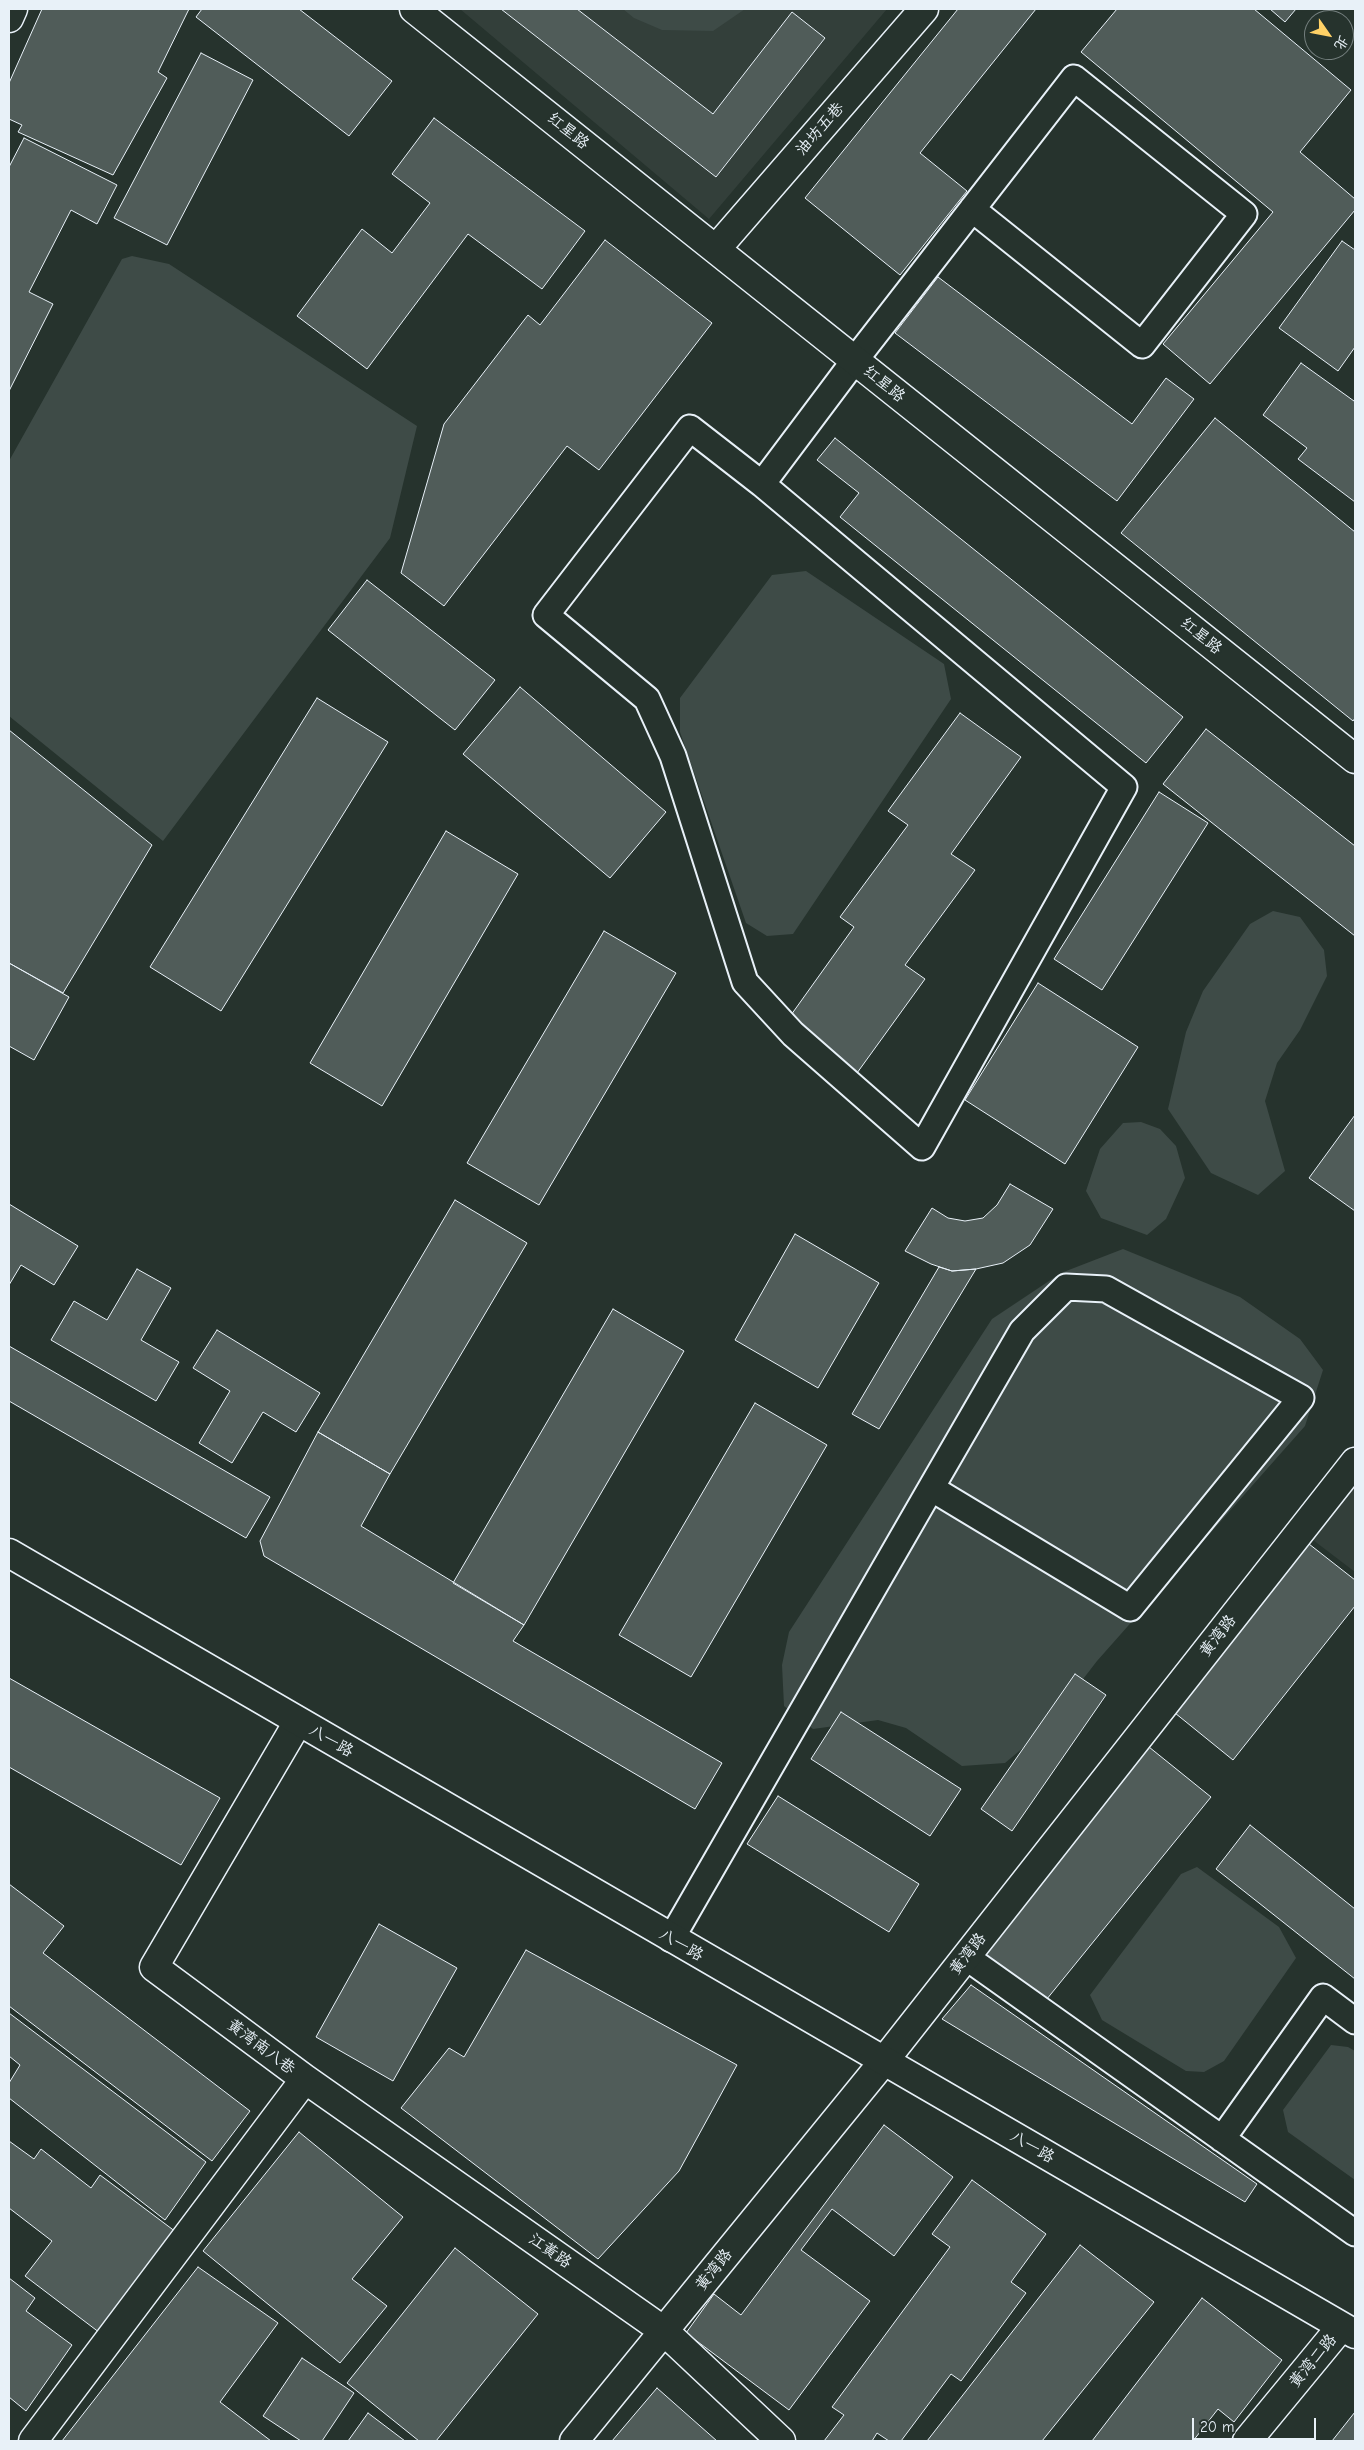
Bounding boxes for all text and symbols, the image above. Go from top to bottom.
north arrow [1304,10,1354,60]
text: 北 [1330,32,1352,53]
street label: 油坊五巷 [792,99,848,159]
street label: 红星路 [543,108,593,154]
street label: 红星路 [859,361,909,407]
street label: 红星路 [1176,613,1226,659]
street label: 黄湾路 [1196,1611,1240,1661]
street label: 八一路 [305,1721,357,1761]
street label: 八一路 [655,1925,707,1965]
street label: 黄湾路 [946,1929,990,1979]
street label: 黄湾南八巷 [223,2015,299,2079]
street label: 八一路 [1006,2127,1058,2167]
street label: 江黄路 [525,2229,575,2273]
street label: 黄湾路 [691,2245,737,2295]
street label: 黄湾二路 [1285,2330,1341,2392]
scale bar [1194,2408,1318,2440]
text: 20 m [1200,2418,1234,2436]

